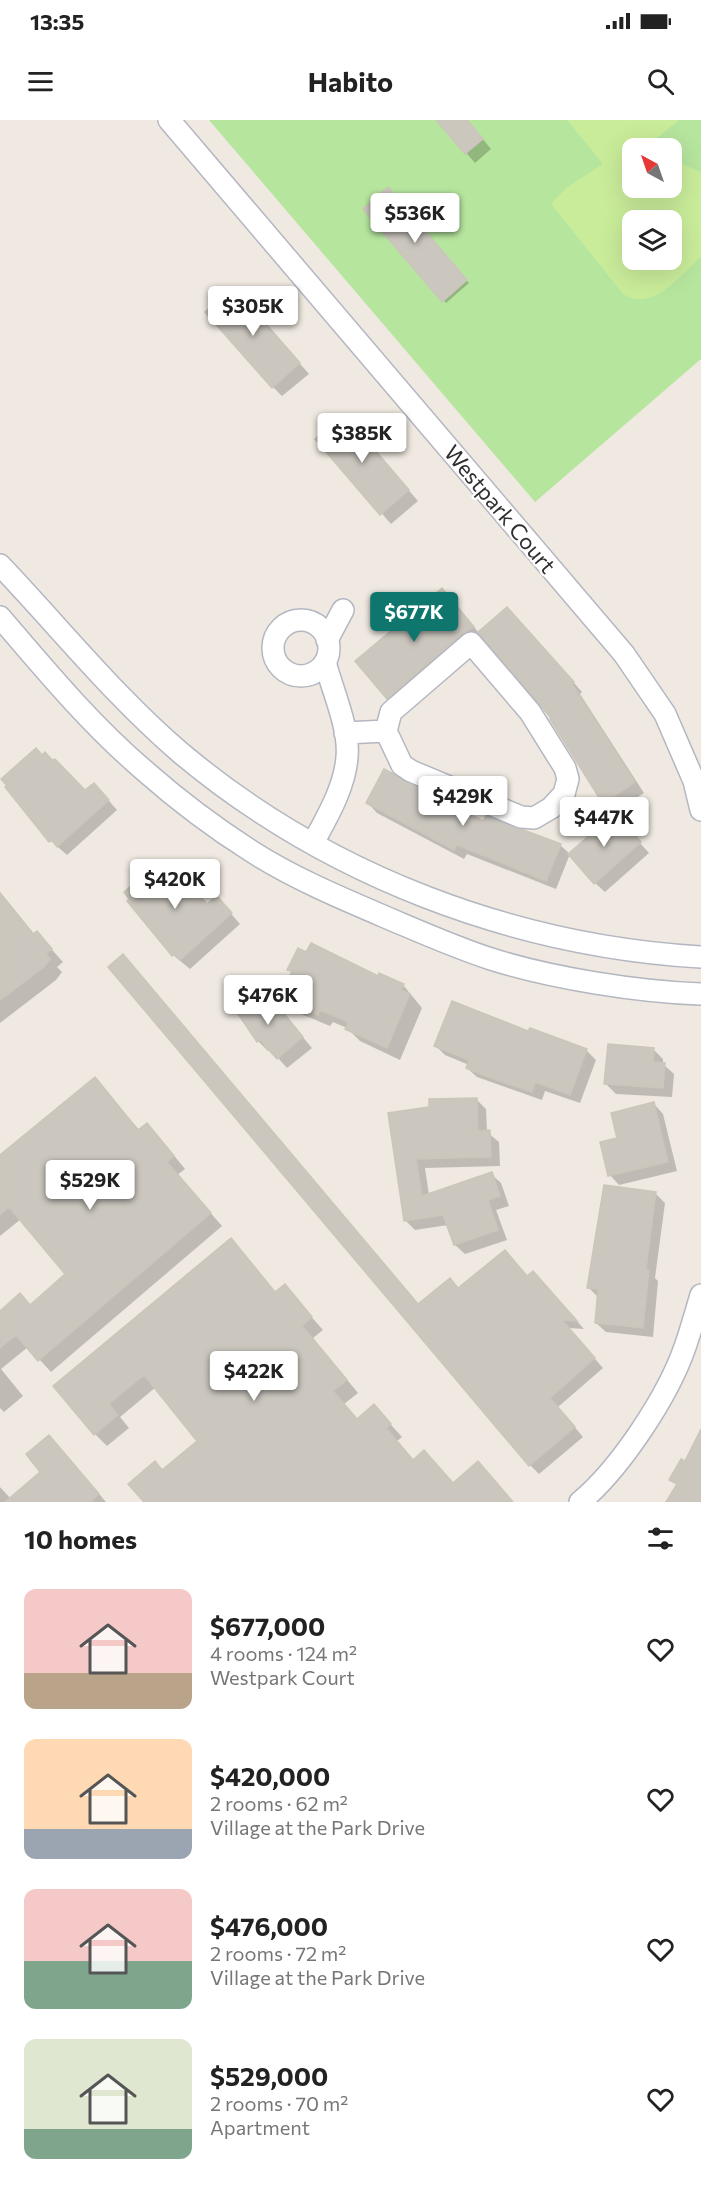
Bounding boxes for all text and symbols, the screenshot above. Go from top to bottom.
text: 13:35 [30,8,84,35]
icon: menu [24,65,57,98]
text: Habito [308,65,393,98]
icon: search [644,65,677,98]
north arrow [622,138,682,198]
map controls [622,138,682,270]
pin: $536K [373,193,457,244]
text: $536K [384,200,446,224]
button: layers [622,210,682,270]
pin: $305K [211,286,295,337]
text: $305K [222,293,284,317]
pin: $385K [320,413,404,464]
text: $385K [331,420,393,444]
street label: Westpark Court [439,439,562,578]
pin: $677K [372,592,456,643]
text: $677K [384,599,444,623]
pin: $429K [421,776,505,827]
text: $429K [432,783,494,807]
pin: $447K [562,797,646,848]
text: $447K [574,804,634,828]
pin: $420K [133,859,217,910]
text: $420K [144,866,206,890]
pin: $476K [226,975,310,1026]
text: $476K [238,982,298,1006]
pin: $529K [48,1160,132,1211]
text: $529K [60,1167,120,1191]
pin: $422K [212,1351,296,1402]
text: $422K [224,1358,284,1382]
icon: filters [644,1522,677,1555]
text: 10 homes [24,1523,137,1554]
text: $677,000 [210,1610,325,1641]
icon: home [72,1613,144,1685]
icon: heart [644,1633,677,1666]
text: 4 rooms · 124 m² [210,1641,357,1665]
text: Westpark Court [210,1665,355,1689]
text: $420,000 [210,1760,330,1791]
icon: home [72,1763,144,1835]
icon: heart [644,1783,677,1816]
text: 2 rooms · 62 m² [210,1791,348,1815]
text: Village at the Park Drive [210,1815,425,1839]
text: $476,000 [210,1910,328,1941]
icon: home [72,1913,144,1985]
icon: heart [644,1933,677,1966]
text: 2 rooms · 72 m² [210,1941,346,1965]
text: Village at the Park Drive [210,1965,425,1989]
text: $529,000 [210,2060,328,2091]
icon: home [72,2063,144,2135]
icon: heart [644,2083,677,2116]
text: 2 rooms · 70 m² [210,2091,348,2115]
text: Apartment [210,2115,310,2139]

